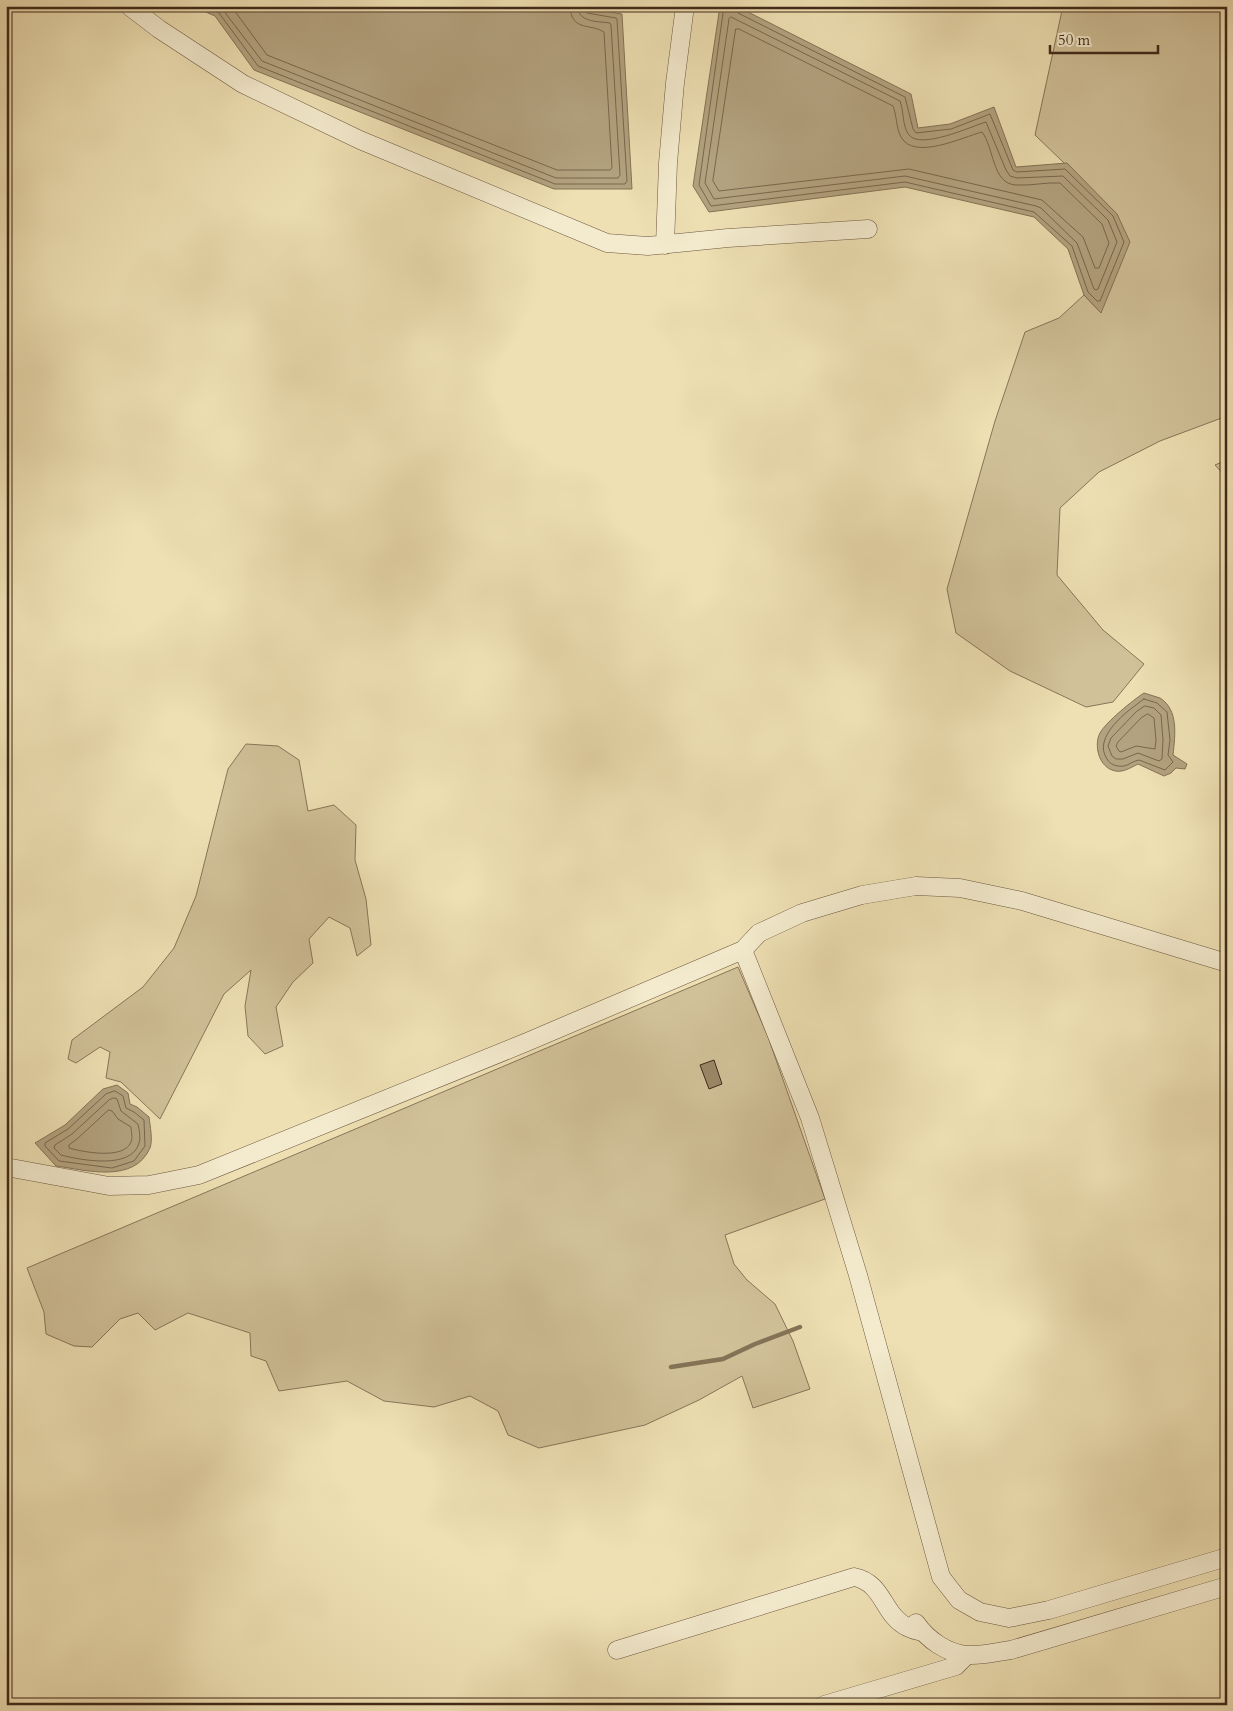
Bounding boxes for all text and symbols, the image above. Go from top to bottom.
scale bar [1050,22,1158,54]
text: 50 m [1058,30,1090,50]

